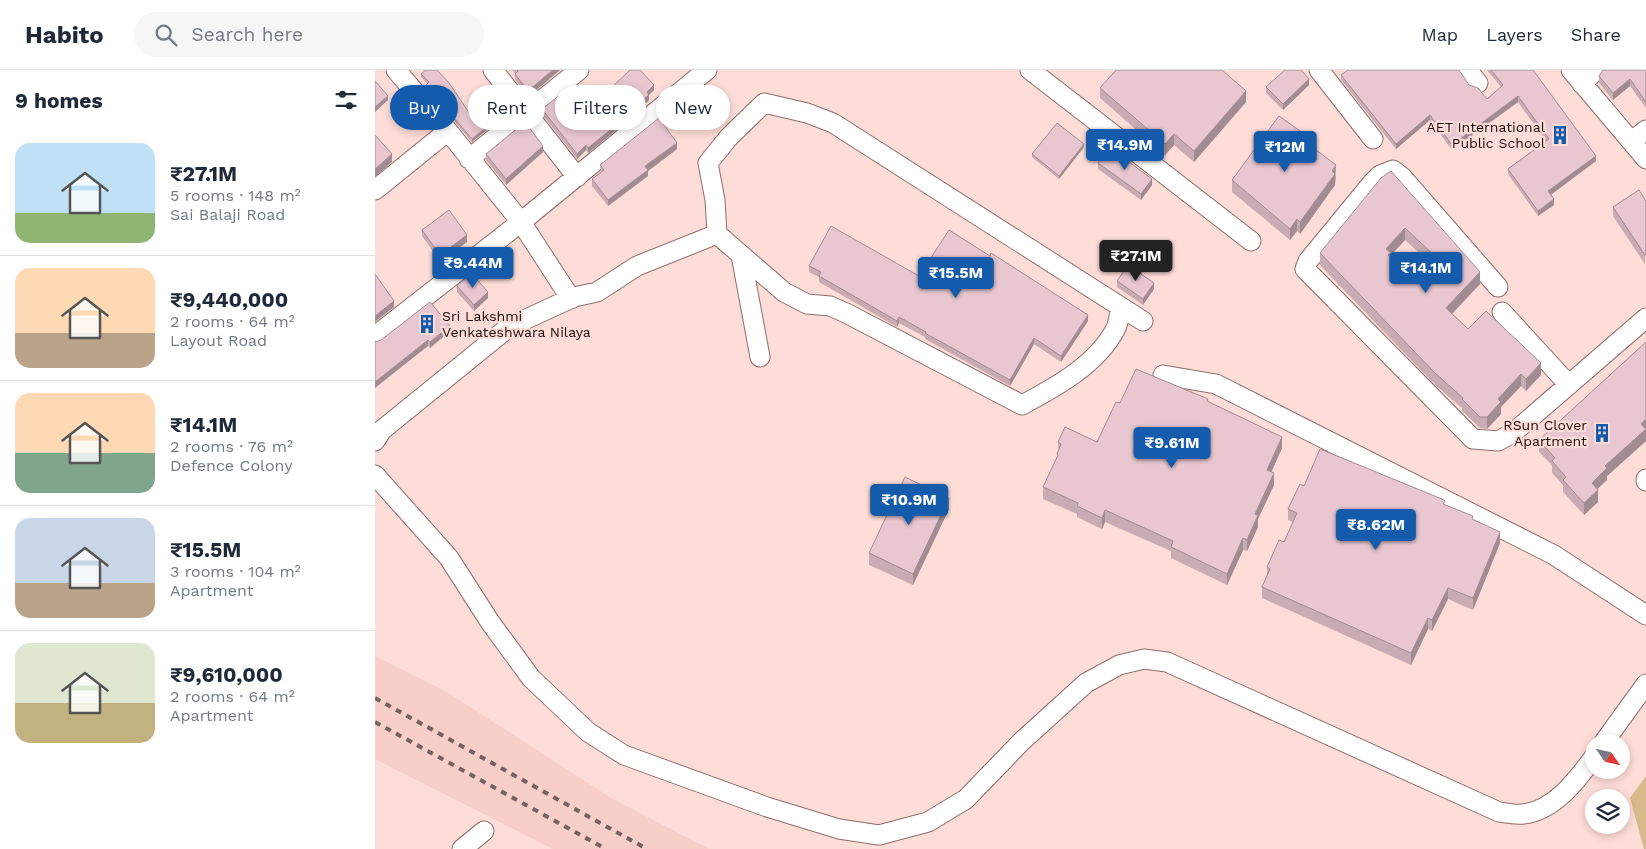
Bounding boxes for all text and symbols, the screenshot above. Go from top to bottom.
search box [134,12,484,57]
text: Habito [25,21,104,49]
icon: search [152,21,180,49]
text: Search here [192,23,303,46]
text: Map [1421,24,1458,45]
text: Layers [1486,24,1543,45]
text: Share [1571,24,1621,45]
chip: Buy [390,85,458,130]
chip: Rent [468,85,545,130]
chip: Filters [555,85,646,130]
chip: New [656,85,730,130]
icon: filters [332,86,360,114]
text: 9 homes [15,88,103,113]
place label: AET International Public School [1427,119,1546,151]
building icon: AET International Public School [1549,124,1571,146]
pin: ₹14.9M [1084,128,1166,171]
pin: ₹12M [1255,131,1315,173]
text: ₹14.9M [1097,135,1153,154]
text: ₹12M [1265,137,1305,156]
text: ₹27.1M [170,161,237,186]
icon: home [55,163,115,223]
text: 5 rooms · 148 m² [170,186,301,205]
text: Sai Balaji Road [170,205,285,224]
pin: ₹27.1M [1095,240,1177,282]
pin: ₹9.44M [432,246,514,289]
text: ₹27.1M [1110,246,1162,265]
pin: ₹14.1M [1385,252,1467,294]
text: ₹9.44M [443,253,503,272]
pin: ₹15.5M [915,256,997,299]
text: ₹14.1M [1400,258,1452,277]
text: ₹15.5M [929,263,983,282]
text: ₹9,440,000 [170,287,288,312]
icon: home [55,288,115,348]
place label: Sri Lakshmi Venkateshwara Nilaya [442,308,591,340]
text: 2 rooms · 64 m² [170,312,295,331]
building icon: Sri Lakshmi Venkateshwara Nilaya [416,313,438,335]
text: Layout Road [170,331,267,350]
text: ₹14.1M [170,412,237,437]
icon: home [55,413,115,473]
place label: RSun Clover Apartment [1503,417,1587,449]
building icon: RSun Clover Apartment [1591,422,1613,444]
pin: ₹9.61M [1131,426,1213,469]
text: ₹9.61M [1145,433,1199,452]
text: 2 rooms · 76 m² [170,437,293,456]
text: Defence Colony [170,456,293,475]
pin: ₹10.9M [868,484,950,526]
text: ₹10.9M [881,490,937,509]
pin: ₹8.62M [1335,508,1417,551]
text: ₹8.62M [1347,515,1405,534]
text: ₹15.5M [170,537,241,562]
icon: home [55,538,115,598]
text: 3 rooms · 104 m² [170,562,301,581]
text: Apartment [170,581,253,600]
text: ₹9,610,000 [170,662,283,687]
icon: home [55,663,115,723]
text: 2 rooms · 64 m² [170,687,295,706]
text: Apartment [170,706,253,725]
north arrow [1585,734,1630,779]
map controls [1585,734,1630,834]
button: layers [1585,789,1630,834]

